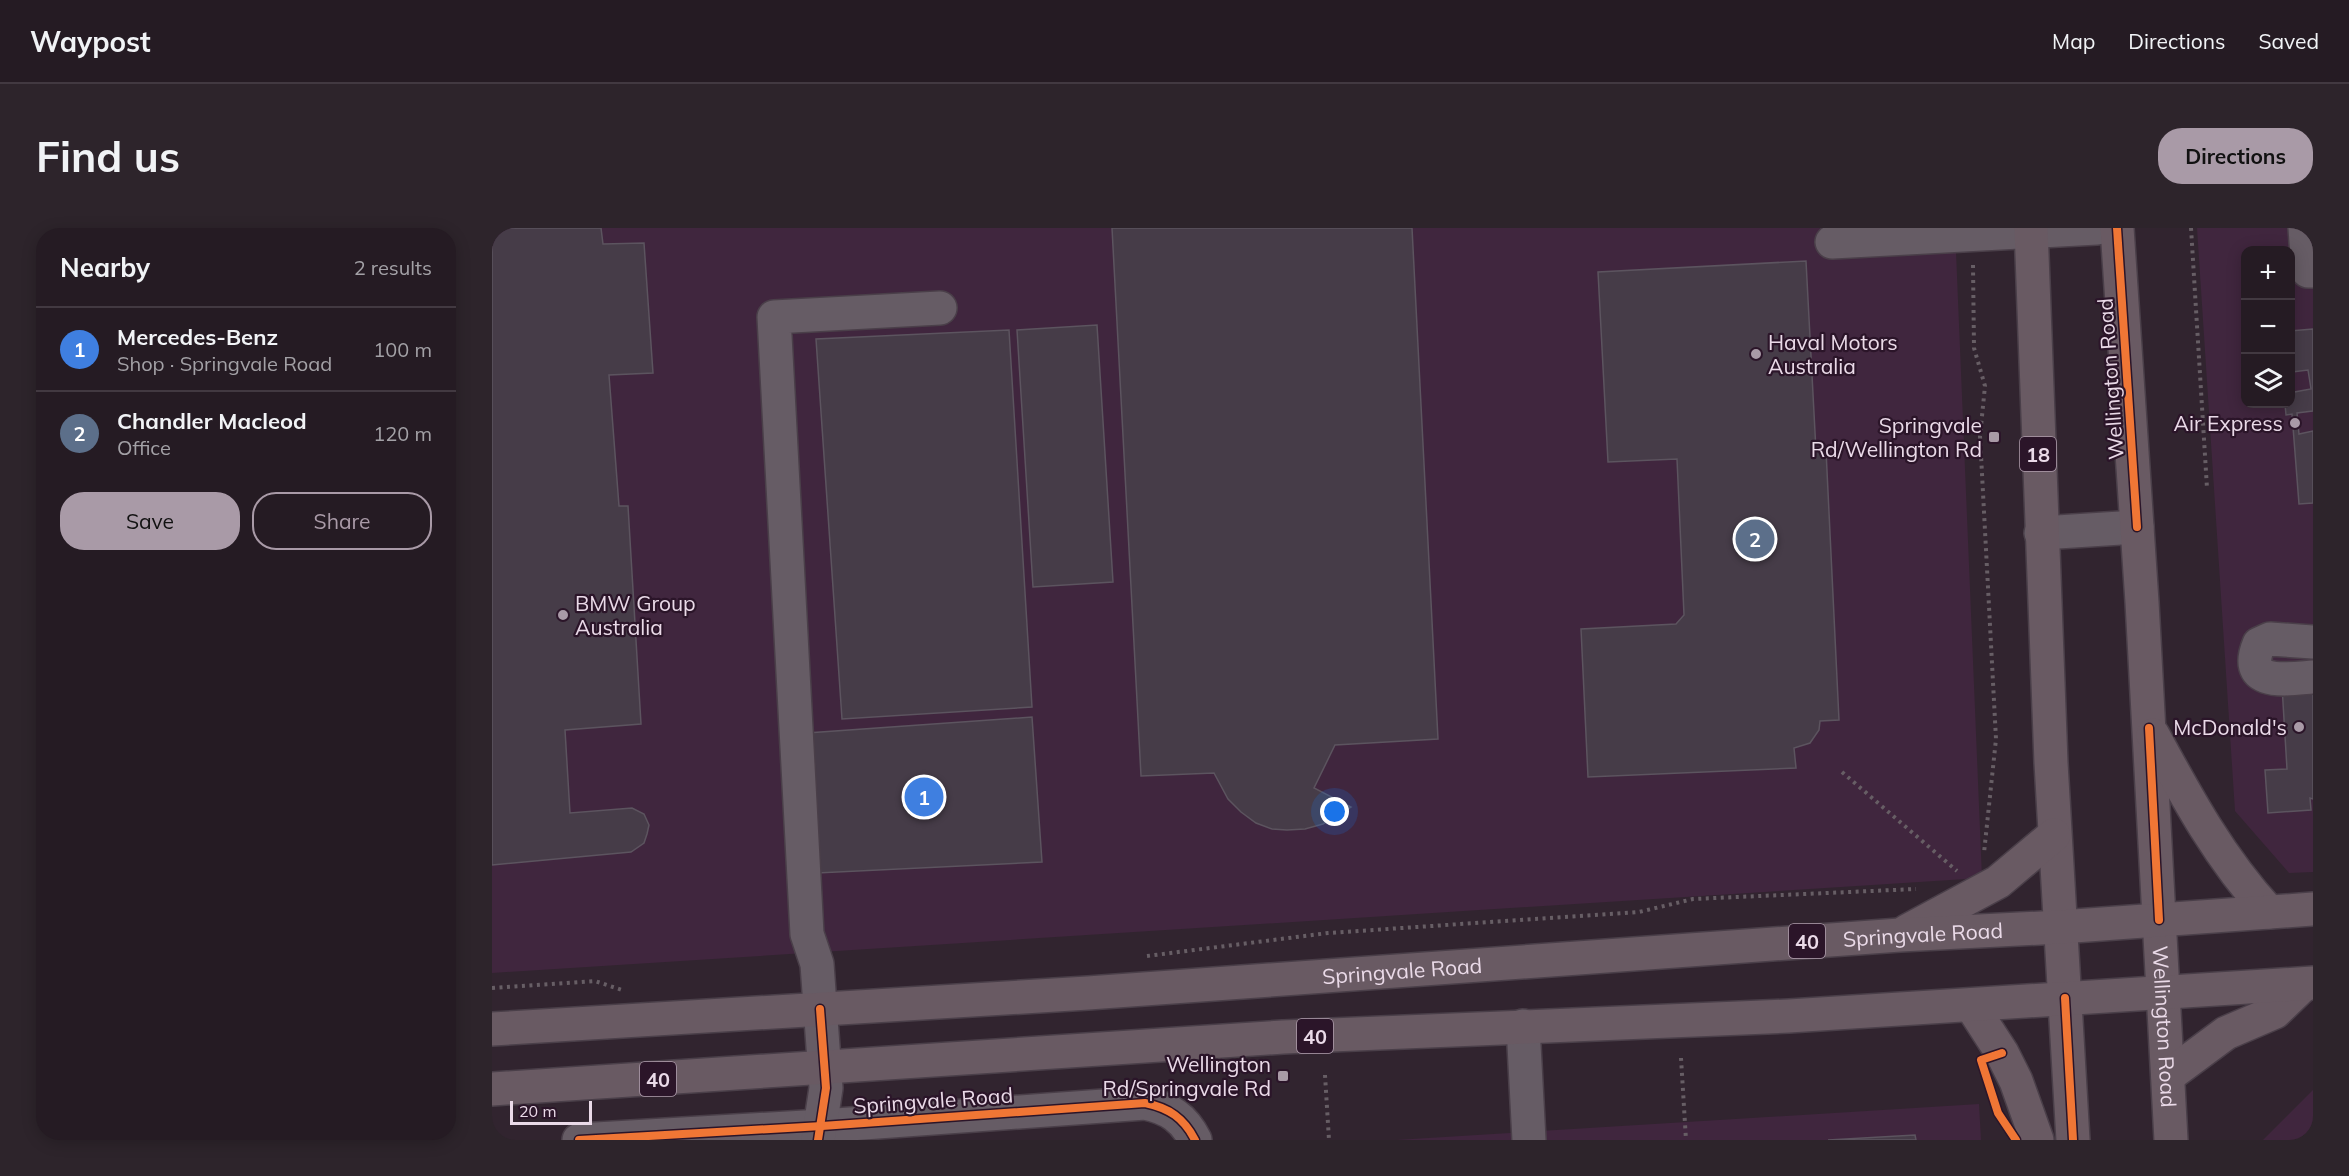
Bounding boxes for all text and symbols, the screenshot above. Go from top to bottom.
text: Waypost [30,24,151,59]
text: Map [2052,28,2095,54]
text: Directions [2128,28,2225,54]
text: Saved [2258,28,2319,54]
button: Directions [2158,128,2313,184]
text: Find us [36,130,180,183]
map controls [2241,246,2295,408]
button: + [2241,246,2295,300]
text: Nearby [60,251,150,284]
text: 2 results [354,255,432,280]
street label: Wellington Road [2091,297,2129,461]
button: − [2241,300,2295,354]
text: Mercedes-Benz [117,323,278,351]
place label: Haval Motors Australia [1768,329,1898,379]
text: 1 [74,337,86,362]
text: 100 m [373,337,432,362]
marker: Haval Motors Australia [1749,347,1763,361]
text: Shop · Springvale Road [117,351,332,376]
button: layers [2241,354,2295,408]
text: Chandler Macleod [117,407,307,435]
place label: Air Express [2174,410,2283,436]
place label: Springvale Rd/Wellington Rd [1811,412,1982,462]
marker: Air Express [2288,416,2302,430]
text: 2 [74,421,86,446]
text: 120 m [373,421,432,446]
marker: Springvale Rd/Wellington Rd [1987,430,2001,444]
text: Office [117,435,171,460]
road number: 18 [2020,437,2056,471]
button: Save [60,492,240,550]
button: Share [252,492,432,550]
pin: 2 [1736,516,1774,562]
place label: BMW Group Australia [575,590,696,640]
marker: BMW Group Australia [556,608,570,622]
place label: McDonald's [2173,714,2287,740]
marker: McDonald's [2292,720,2306,734]
pin: 1 [904,774,944,820]
your location [1320,797,1349,826]
street label: Springvale Road [1842,917,2004,952]
road number: 40 [1789,924,1825,958]
street label: Wellington Road [2148,945,2182,1108]
street label: Springvale Road [1321,952,1483,989]
road number: 40 [1297,1019,1333,1053]
place label: Wellington Rd/Springvale Rd [1102,1051,1271,1101]
road number: 40 [640,1062,676,1096]
marker: Wellington Rd/Springvale Rd [1276,1069,1290,1083]
street label: Springvale Road [852,1081,1014,1119]
scale bar [510,1098,592,1126]
text: 20 m [519,1101,556,1121]

